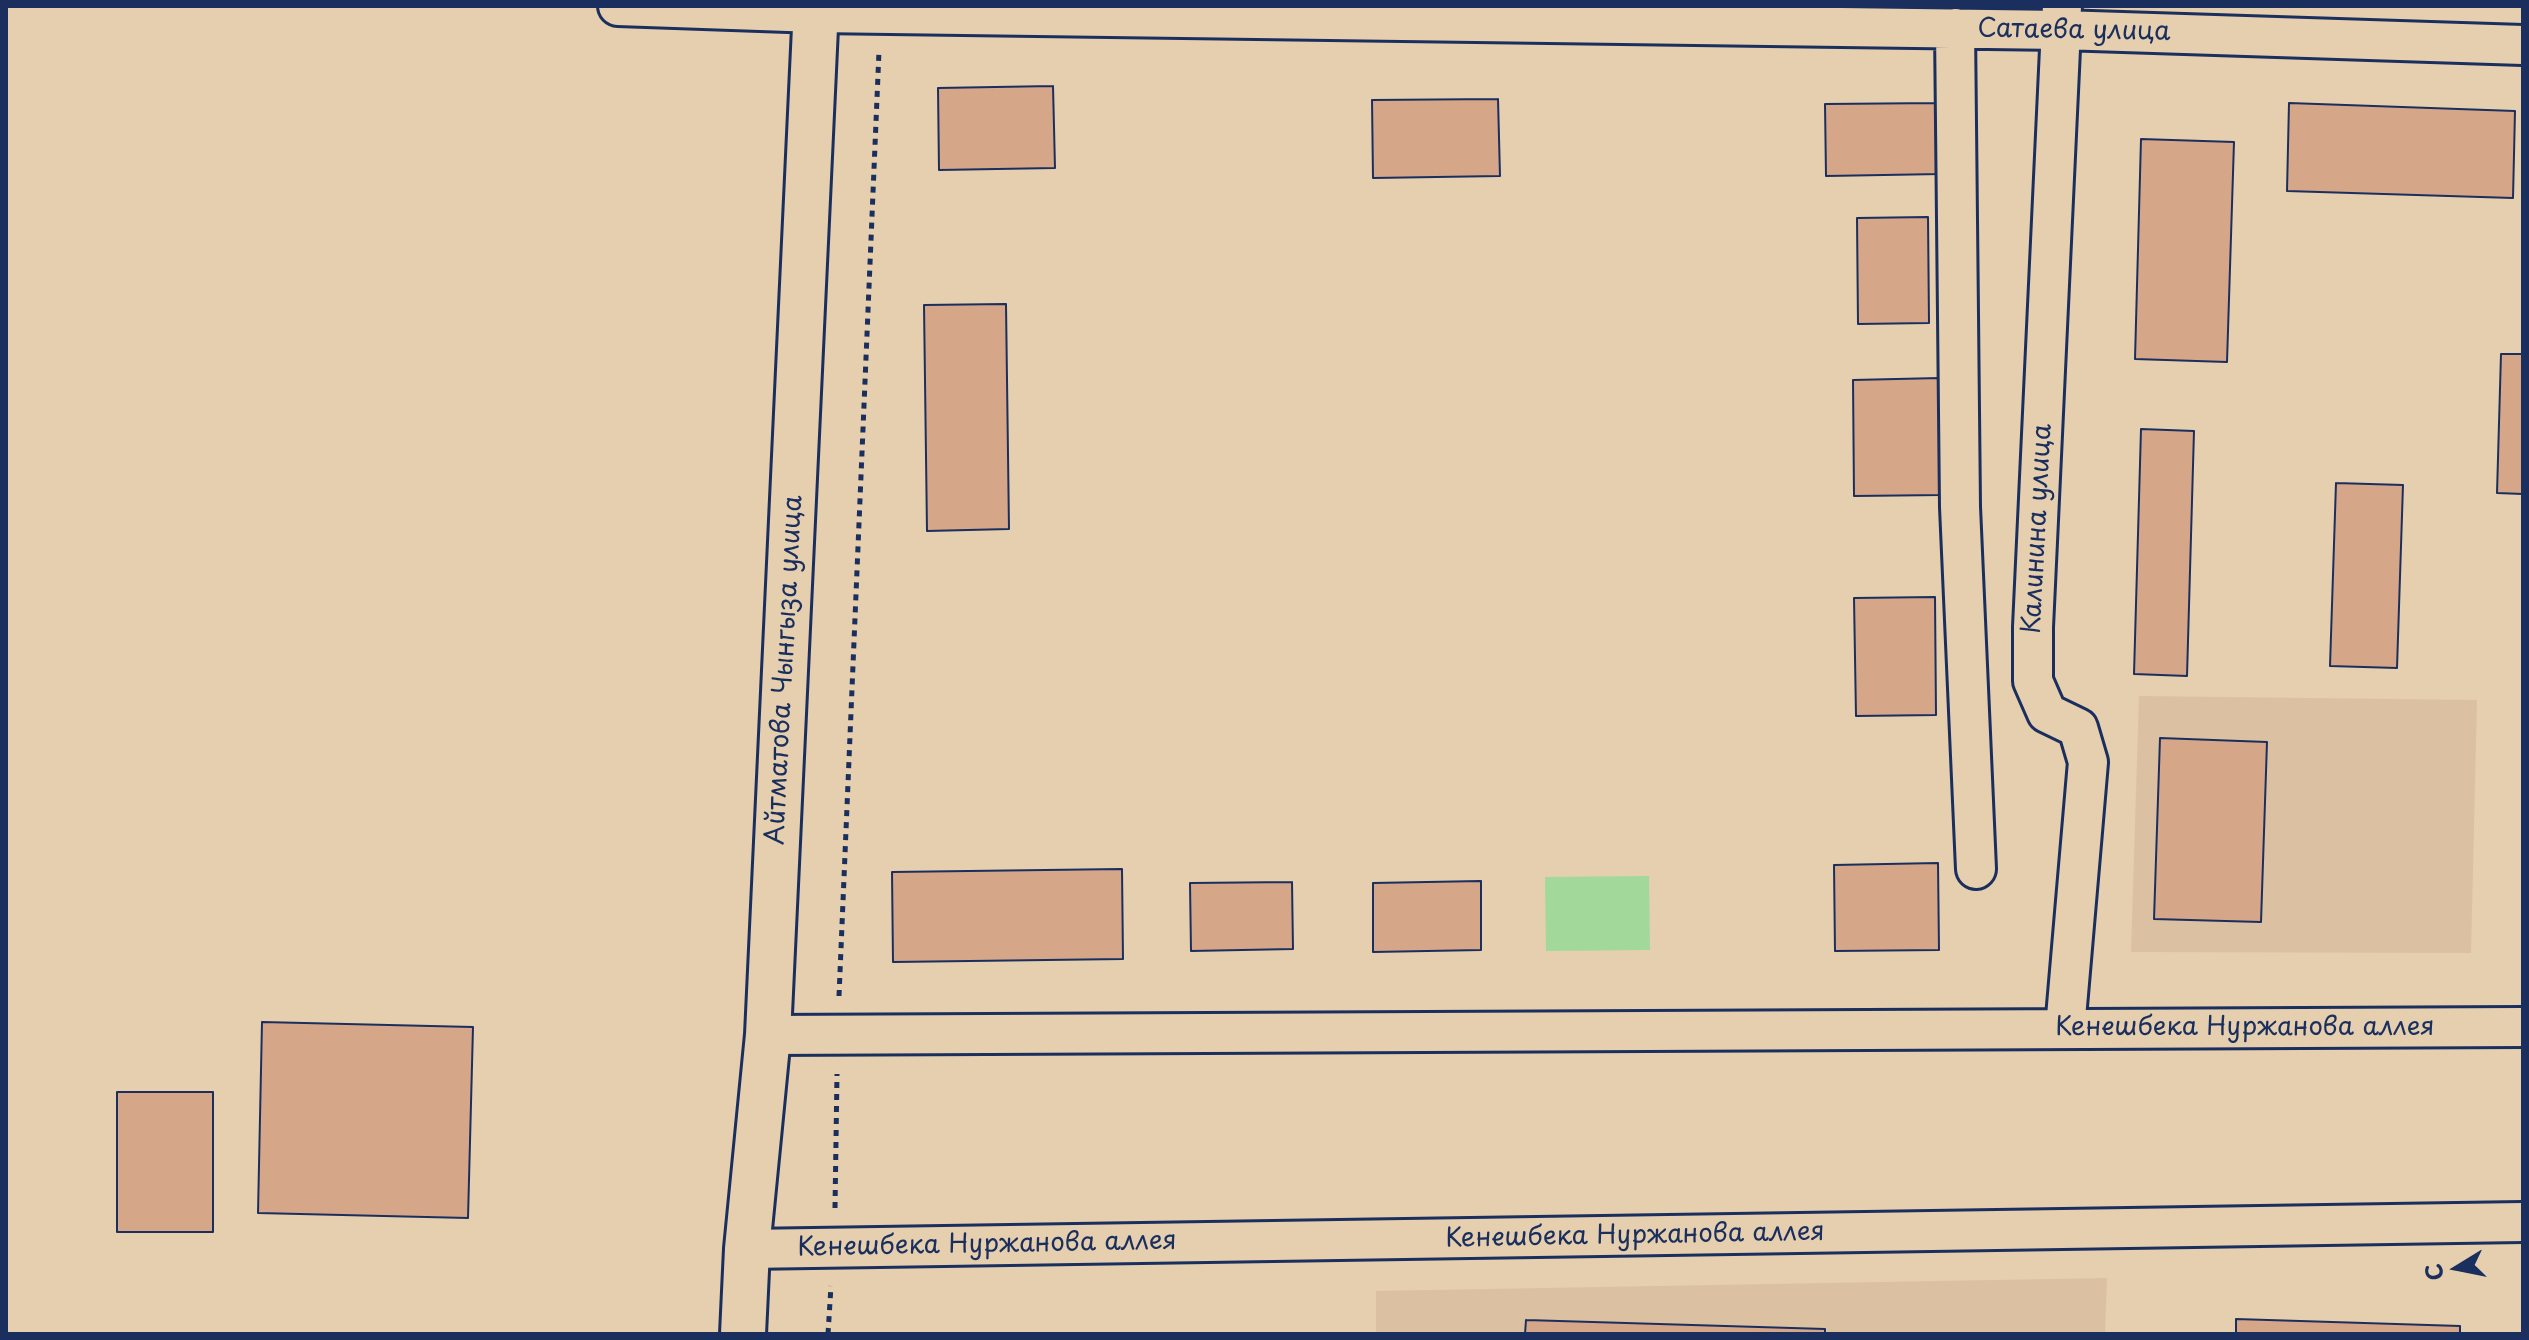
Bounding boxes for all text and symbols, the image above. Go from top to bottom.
street label: Сатаева улица [1977,14,2171,48]
street label: Калинина улица [2017,423,2059,635]
street label: Айтматова Чынгыза улица [760,494,810,846]
street label: Кенешбека Нуржанова аллея [2055,1012,2435,1044]
street label: Кенешбека Нуржанова аллея [1445,1217,1825,1255]
street label: Кенешбека Нуржанова аллея [797,1226,1177,1264]
north arrow [2417,1228,2497,1308]
text: С [2415,1261,2451,1283]

